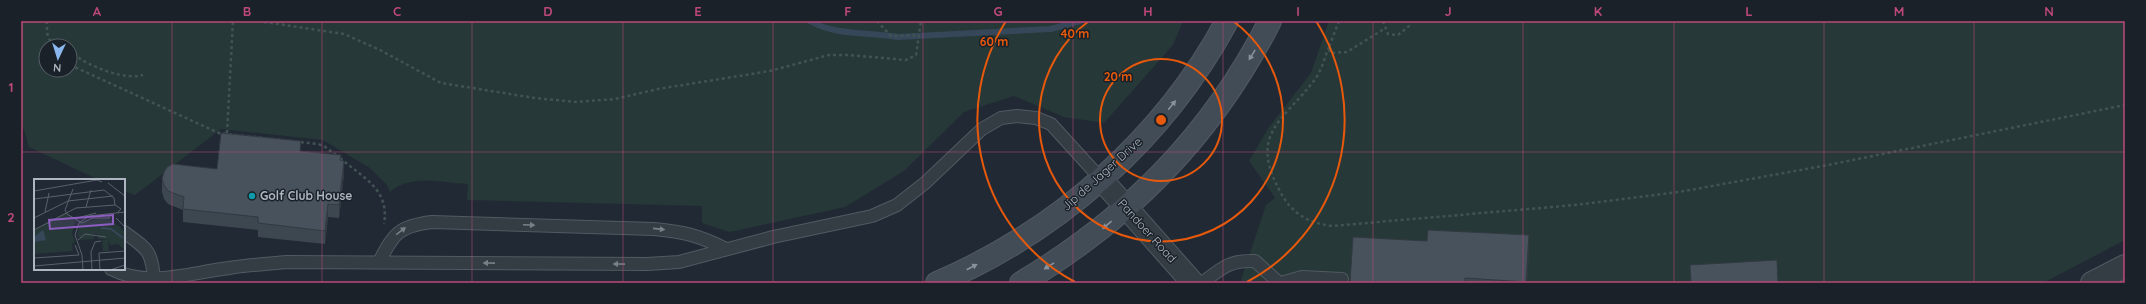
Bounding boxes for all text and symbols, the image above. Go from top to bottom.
text: A [93,3,102,19]
text: B [243,3,251,19]
text: C [393,3,401,19]
text: D [543,3,553,19]
text: E [694,3,702,19]
text: F [844,3,852,19]
text: G [993,3,1003,19]
text: H [1143,3,1153,19]
text: I [1296,3,1300,19]
text: J [1444,3,1452,19]
text: K [1594,3,1603,19]
text: L [1745,3,1753,19]
text: M [1894,3,1904,19]
text: N [2044,3,2054,19]
text: 40 m [1061,26,1089,41]
text: 60 m [980,34,1008,49]
north arrow [38,38,78,78]
one-way arrow [1248,50,1255,61]
text: N [53,61,62,75]
text: 20 m [1104,69,1132,84]
text: 1 [8,79,14,95]
one-way arrow [1167,99,1176,110]
centre of rings [1154,113,1168,127]
street label: Jip de Jager Drive [1059,134,1145,213]
inset map [34,179,125,270]
place label: Golf Club House [260,188,352,203]
marker: Golf Club House [247,191,257,201]
street label: Pandoer Road [1115,196,1180,266]
text: 2 [7,209,15,225]
one-way arrow [1101,220,1112,229]
one-way arrow [523,221,535,228]
one-way arrow [653,226,665,232]
one-way arrow [396,227,407,235]
one-way arrow [482,260,495,266]
one-way arrow [612,261,625,267]
one-way arrow [1044,262,1054,270]
one-way arrow [967,264,978,270]

